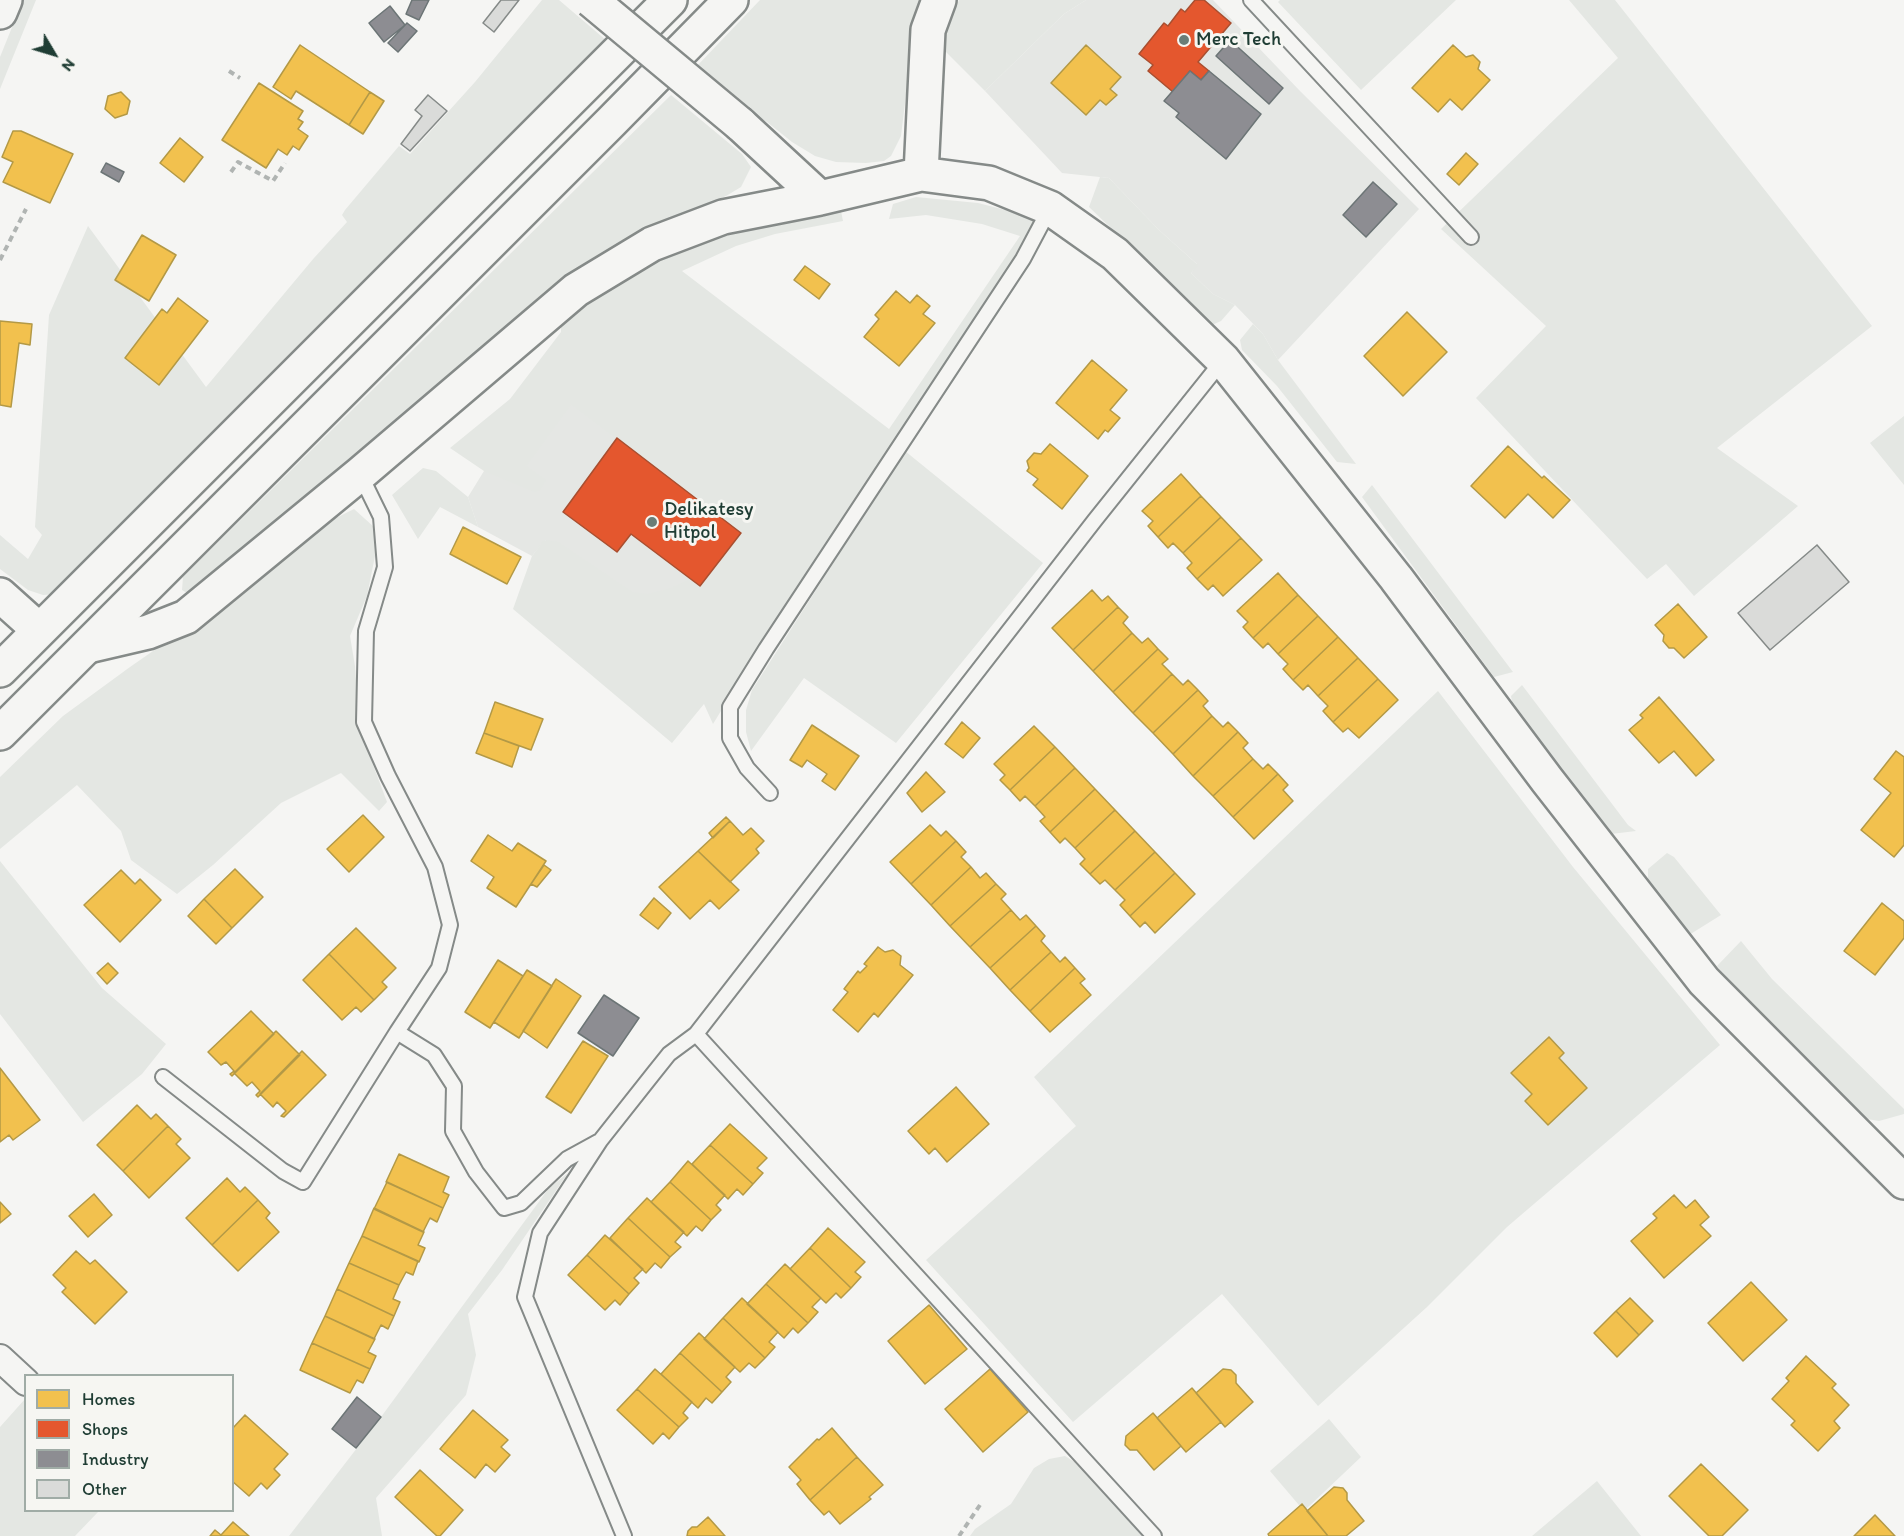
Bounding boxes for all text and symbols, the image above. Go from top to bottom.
north arrow [24,24,84,84]
place label: Merc Tech [1196,28,1281,52]
marker: Merc Tech [1177,33,1191,47]
text: N [58,55,79,75]
place label: Delikatesy Hitpol [664,498,753,545]
marker: Delikatesy Hitpol [645,515,659,529]
legend [24,1374,234,1512]
text: Homes [82,1388,135,1410]
text: Shops [82,1418,128,1440]
text: Industry [82,1448,149,1470]
text: Other [82,1478,127,1500]

